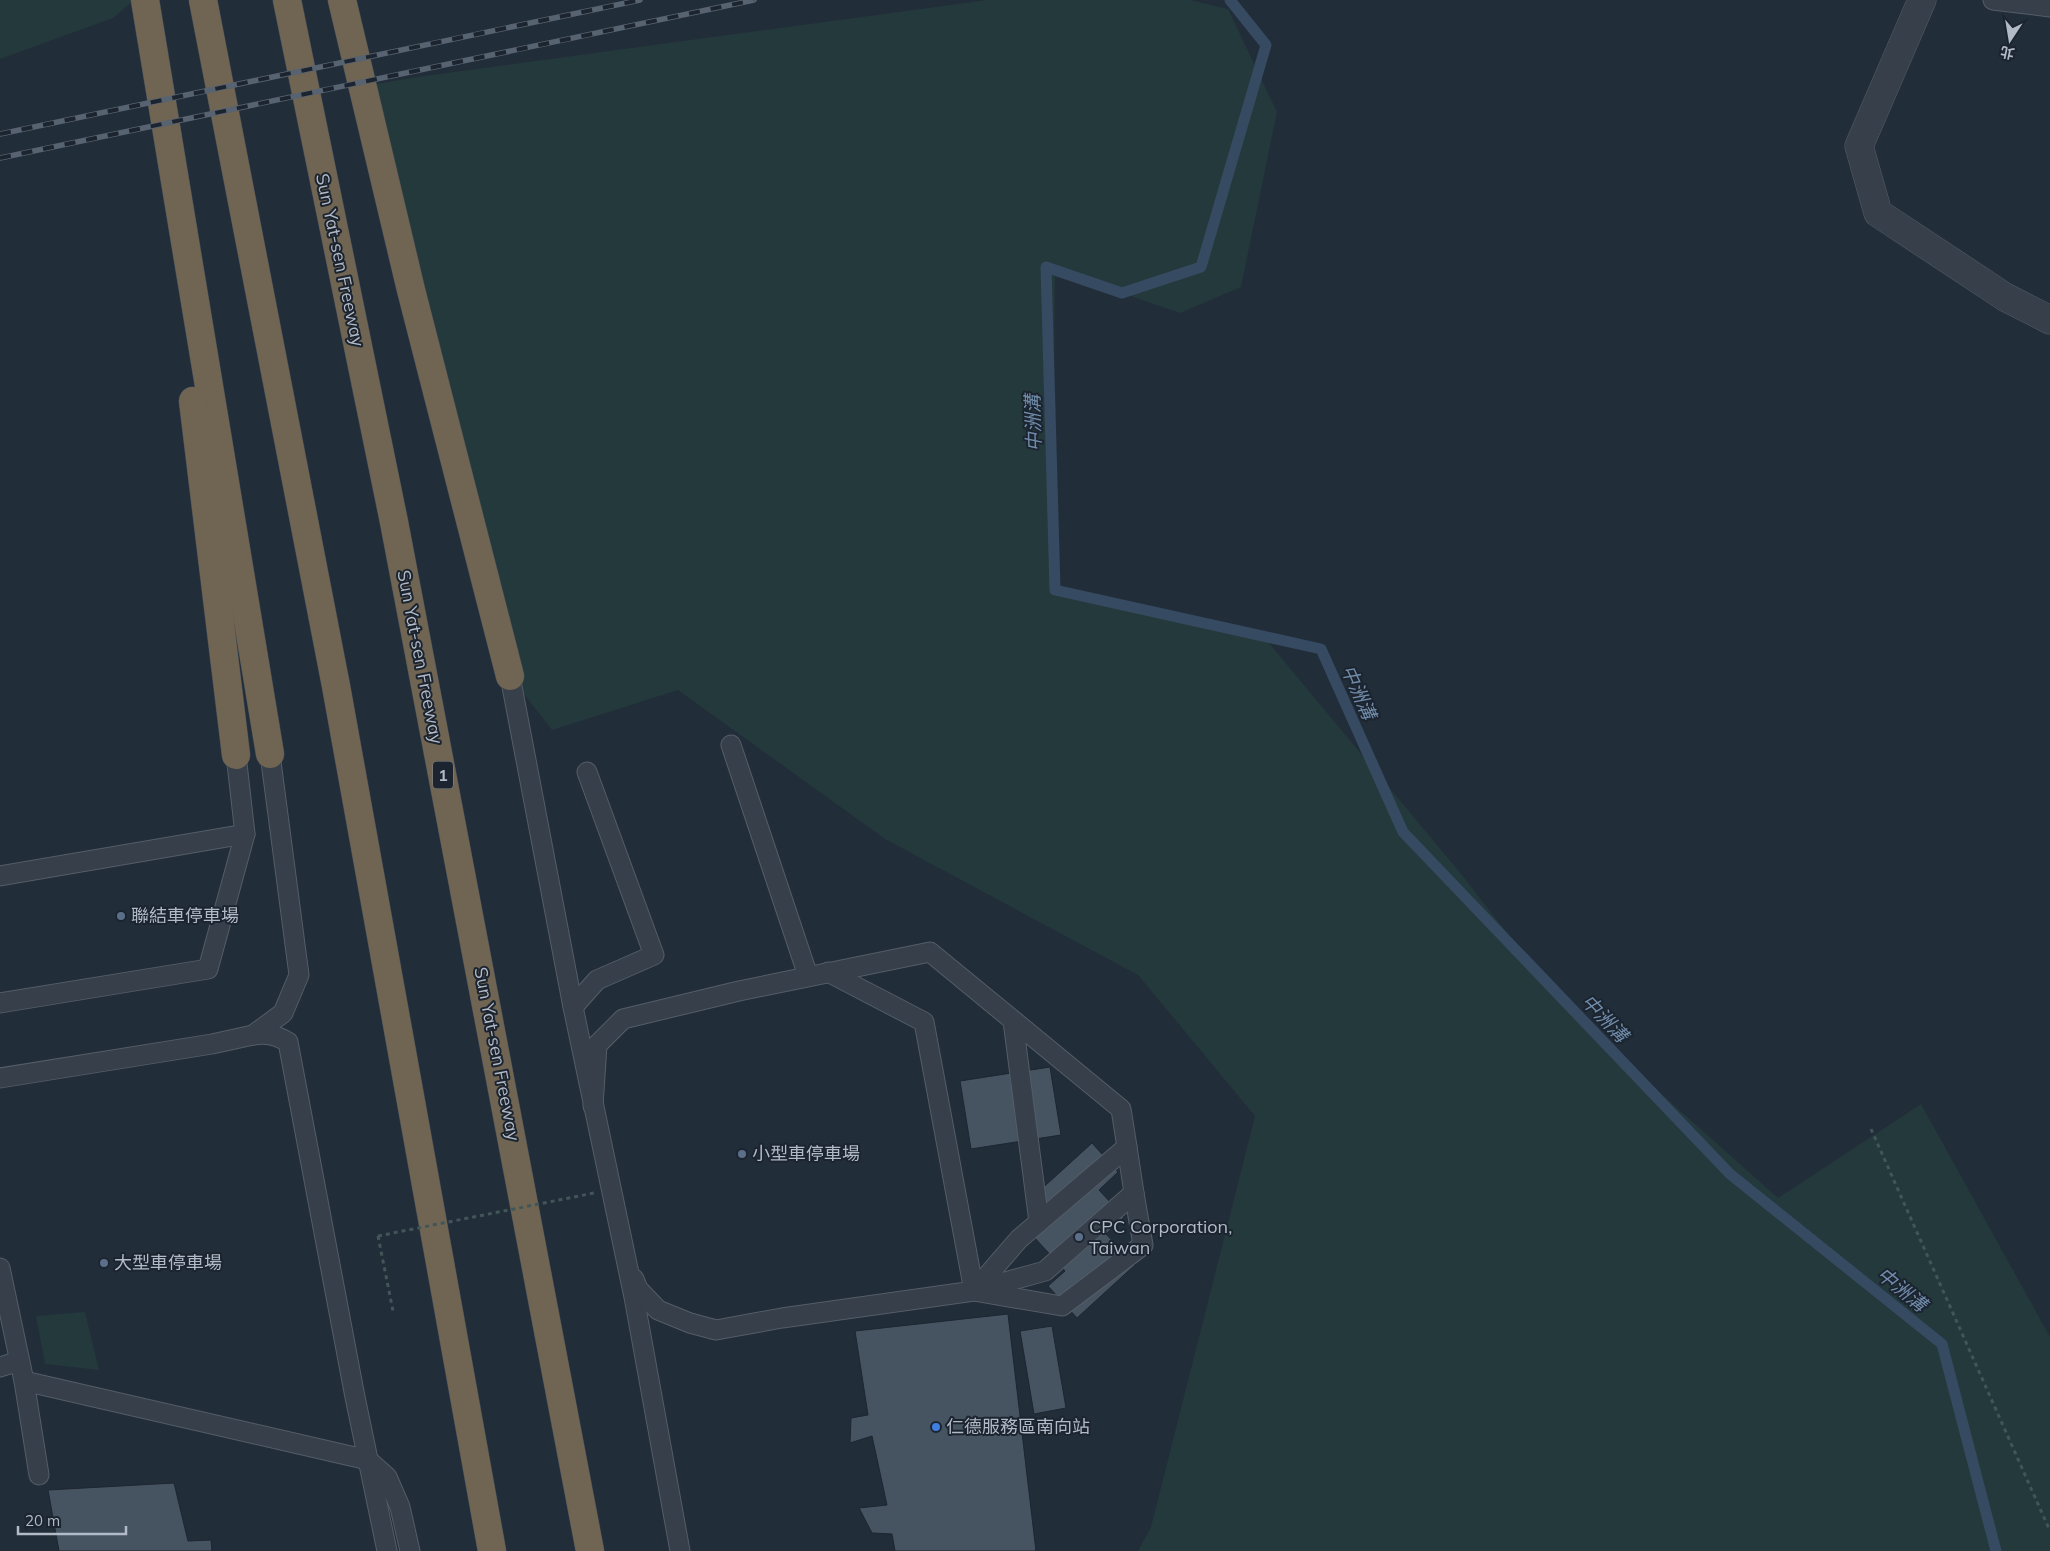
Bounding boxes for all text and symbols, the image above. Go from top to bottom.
north arrow [1985,15,2035,65]
text: 北 [1999,42,2016,63]
street label: Sun Yat-sen Freeway [311,171,370,349]
water label: 中洲溝 [1020,391,1046,452]
street label: Sun Yat-sen Freeway [392,568,449,746]
water label: 中洲溝 [1336,661,1383,726]
road number: 1 [433,762,453,788]
place label: 聯結車停車場 [131,904,239,927]
marker: 聯結車停車場 [115,910,127,922]
street label: Sun Yat-sen Freeway [469,965,526,1143]
water label: 中洲溝 [1577,989,1636,1049]
place label: 小型車停車場 [752,1142,860,1165]
marker: 小型車停車場 [736,1148,748,1160]
place label: CPC Corporation, Taiwan [1089,1215,1232,1259]
marker: CPC Corporation, Taiwan [1073,1231,1085,1243]
place label: 大型車停車場 [114,1251,222,1274]
marker: 大型車停車場 [98,1257,110,1269]
water label: 中洲溝 [1872,1262,1934,1318]
place label: 仁德服務區南向站 [946,1415,1090,1438]
marker: 仁德服務區南向站 [930,1421,942,1433]
scale bar [18,1504,125,1536]
text: 20 m [25,1511,60,1530]

